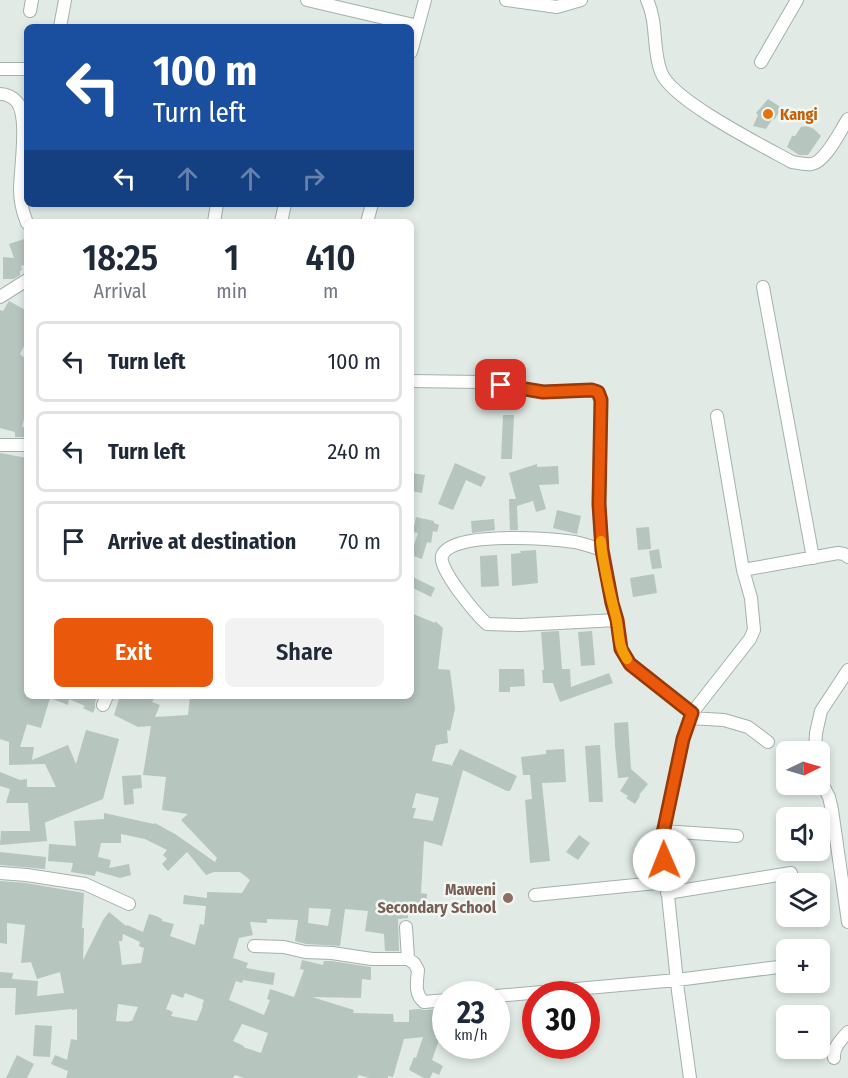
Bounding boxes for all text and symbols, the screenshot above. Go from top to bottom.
text: 100 m [153,46,257,96]
icon: left [54,48,132,126]
text: Turn left [153,97,246,129]
place label: Kangi [780,105,818,124]
marker: Kangi [761,107,775,121]
icon: left [108,162,141,195]
icon: ahead [171,162,204,195]
icon: ahead [234,162,267,195]
icon: right [297,162,330,195]
text: 18:25 [82,236,158,280]
text: 1 [224,236,239,280]
text: 410 [305,236,356,280]
text: Arrival [94,279,147,303]
text: min [216,279,247,303]
text: m [323,279,338,303]
icon: left [57,345,90,378]
text: Turn left [108,348,186,375]
text: 100 m [327,348,381,375]
pin [475,359,526,410]
icon: arrive [484,368,517,401]
icon: left [57,435,90,468]
text: Turn left [108,438,186,465]
text: 240 m [328,438,381,465]
icon: arrive [57,525,90,558]
text: Arrive at destination [108,528,296,555]
text: 70 m [339,528,381,555]
button: Exit [54,618,213,687]
button: Share [225,618,384,687]
north arrow [776,741,830,795]
map controls [776,741,830,1059]
button: sound [776,807,830,861]
position arrow [632,828,696,892]
button: layers [776,873,830,927]
place label: Maweni Secondary School [377,880,497,917]
marker: Maweni Secondary School [501,891,515,905]
button: + [776,939,830,993]
speed limit sign: 30 [522,981,600,1059]
text: 23 [457,995,485,1031]
button: − [776,1005,830,1059]
text: km/h [454,1026,488,1044]

